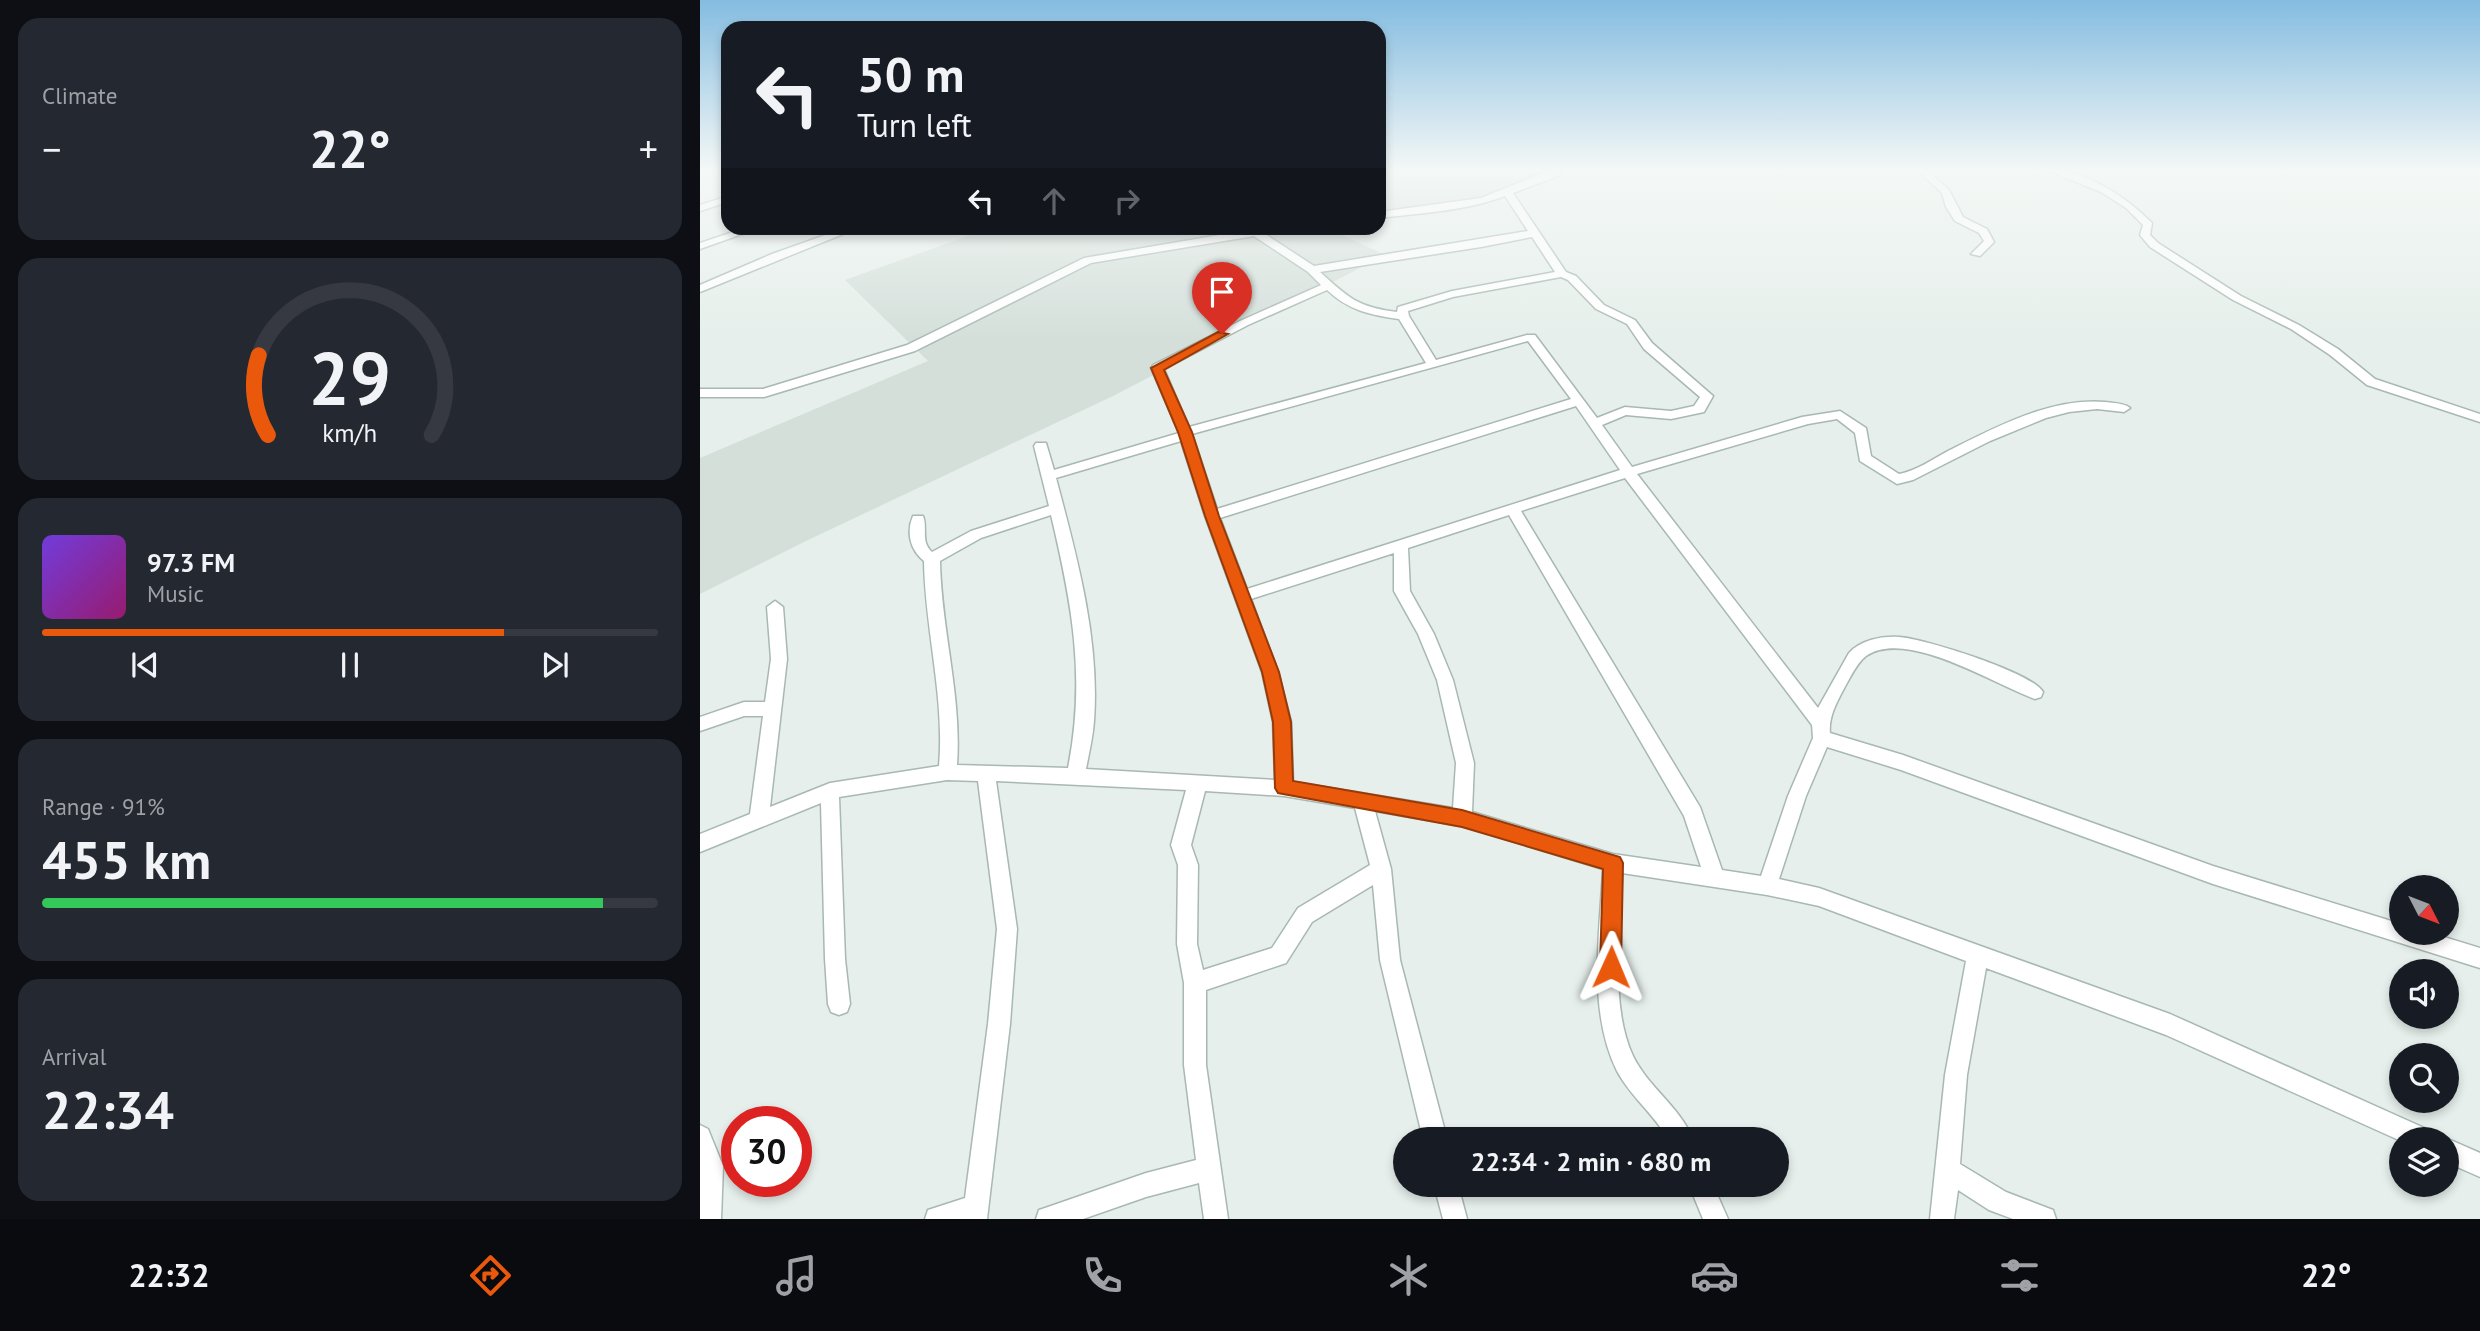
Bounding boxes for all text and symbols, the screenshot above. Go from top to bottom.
text: 50 m [857,42,964,106]
icon: left [742,49,833,140]
text: Climate [42,81,117,110]
text: Turn left [857,104,972,146]
text: 22° [309,115,391,182]
text: − [42,124,61,173]
text: + [639,124,658,173]
icon: left [962,182,1000,220]
icon: ahead [1035,182,1073,220]
icon: right [1108,182,1146,220]
pin [1192,262,1252,334]
icon: arrive [1203,273,1241,311]
text: 29 [309,332,391,426]
text: km/h [323,417,377,449]
text: 97.3 FM [147,546,235,579]
text: Music [147,579,204,608]
icon: previous [126,646,164,684]
icon: pause [331,646,369,684]
icon: next [536,646,574,684]
text: Range · 91% [42,792,165,821]
text: 455 km [42,826,211,893]
north arrow [2389,875,2459,945]
map controls [2389,875,2459,1197]
position arrow [1574,930,1648,1004]
button: sound [2389,959,2459,1029]
text: Arrival [42,1042,106,1071]
button: search [2389,1043,2459,1113]
text: 22:34 [42,1076,174,1143]
speed limit sign: 30 [721,1106,812,1197]
button: layers [2389,1127,2459,1197]
text: 22:34 · 2 min · 680 m [1471,1145,1711,1178]
icon: directions [466,1251,515,1300]
icon: music [772,1251,821,1300]
icon: phone [1078,1251,1127,1300]
icon: climate [1384,1251,1433,1300]
icon: car [1690,1251,1739,1300]
icon: filters [1995,1251,2044,1300]
text: 22:32 [128,1254,210,1296]
text: 22° [2301,1254,2352,1296]

